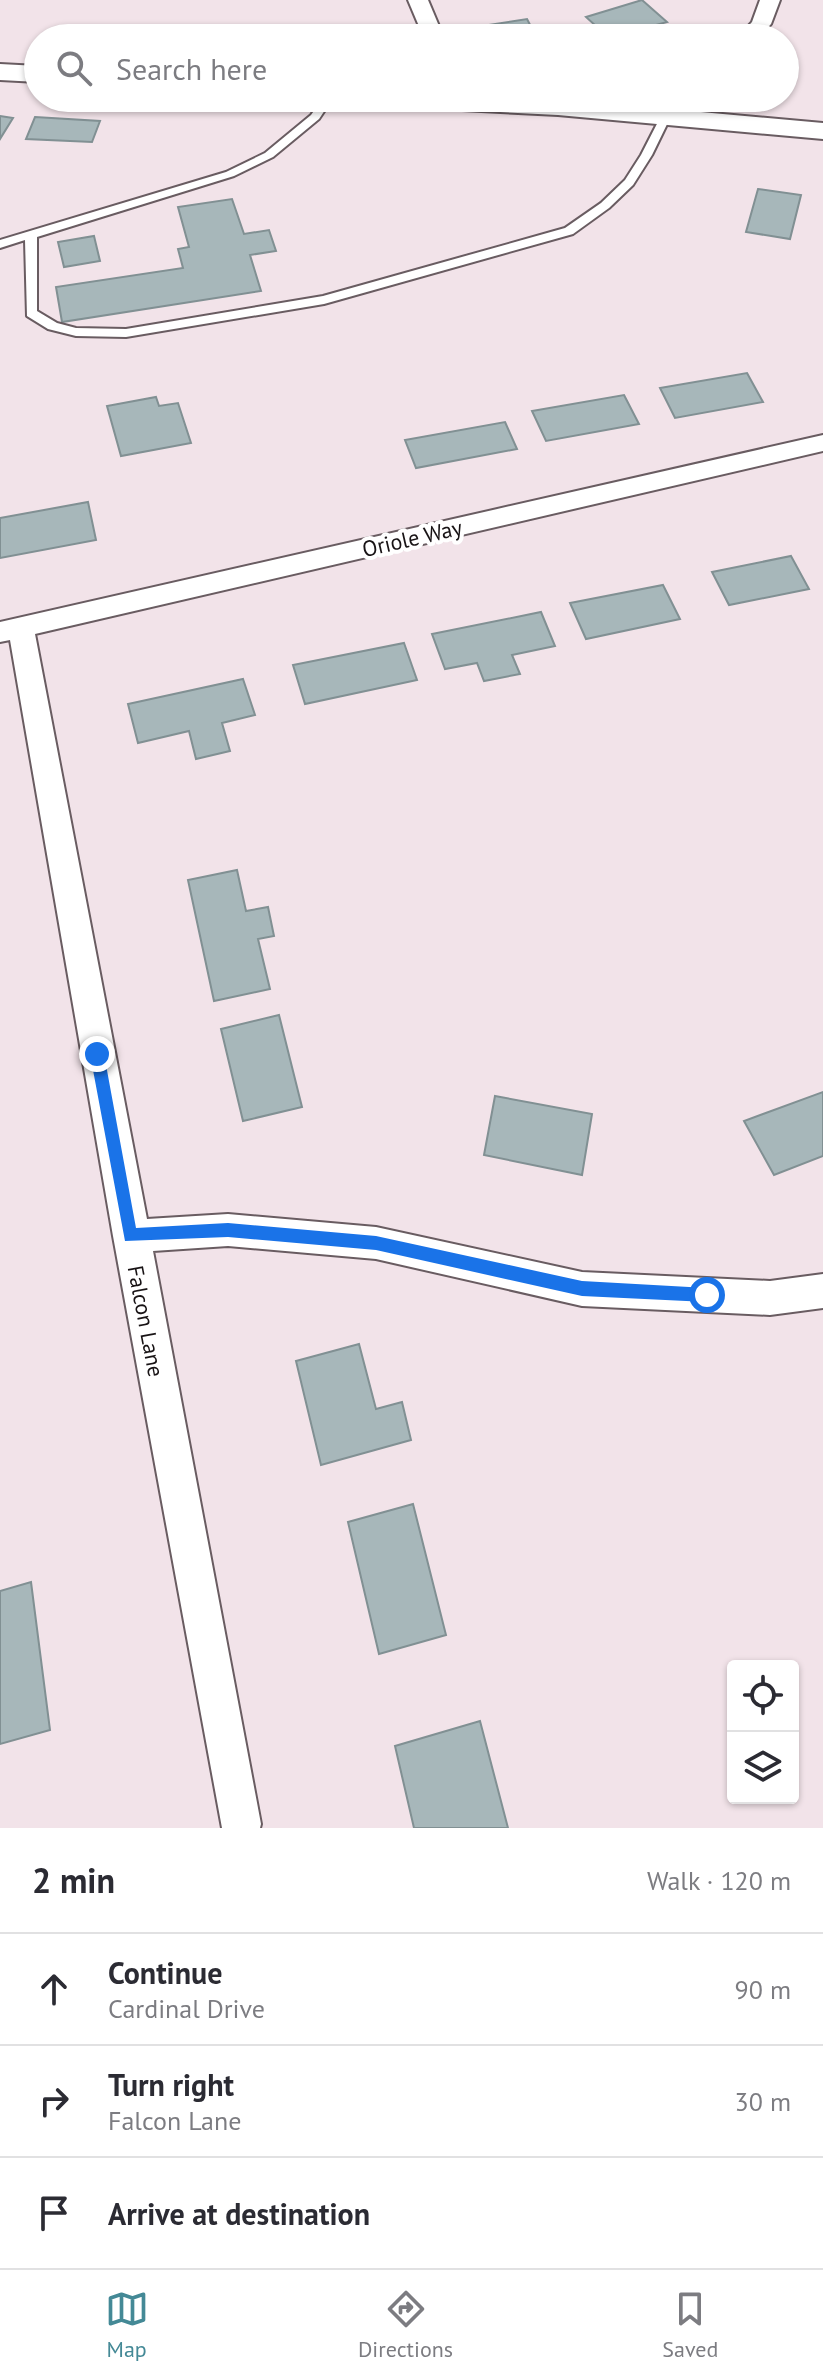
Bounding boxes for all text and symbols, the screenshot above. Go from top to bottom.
search box [24,24,799,112]
icon: search [52,46,96,90]
text: Search here [116,49,267,88]
street label: Oriole Way [359,513,465,563]
route end [79,1036,115,1072]
street label: Falcon Lane [121,1263,171,1379]
route start [689,1277,725,1313]
map controls [727,1660,799,1804]
button: locate [727,1660,799,1732]
button: layers [727,1732,799,1804]
text: 2 min [32,1858,115,1902]
text: Walk · 120 m [647,1864,791,1897]
text: Continue [108,1953,222,1992]
icon: ahead [32,1967,76,2011]
text: 90 m [735,1973,791,2006]
text: Cardinal Drive [108,1992,265,2025]
text: Turn right [108,2065,234,2104]
icon: right [32,2079,76,2123]
text: 30 m [735,2085,791,2118]
text: Falcon Lane [108,2104,241,2137]
icon: arrive [32,2191,76,2235]
text: Arrive at destination [108,2194,370,2233]
tab: Map [105,2287,149,2363]
tab: Directions [358,2287,453,2363]
tab: Saved [662,2287,718,2363]

